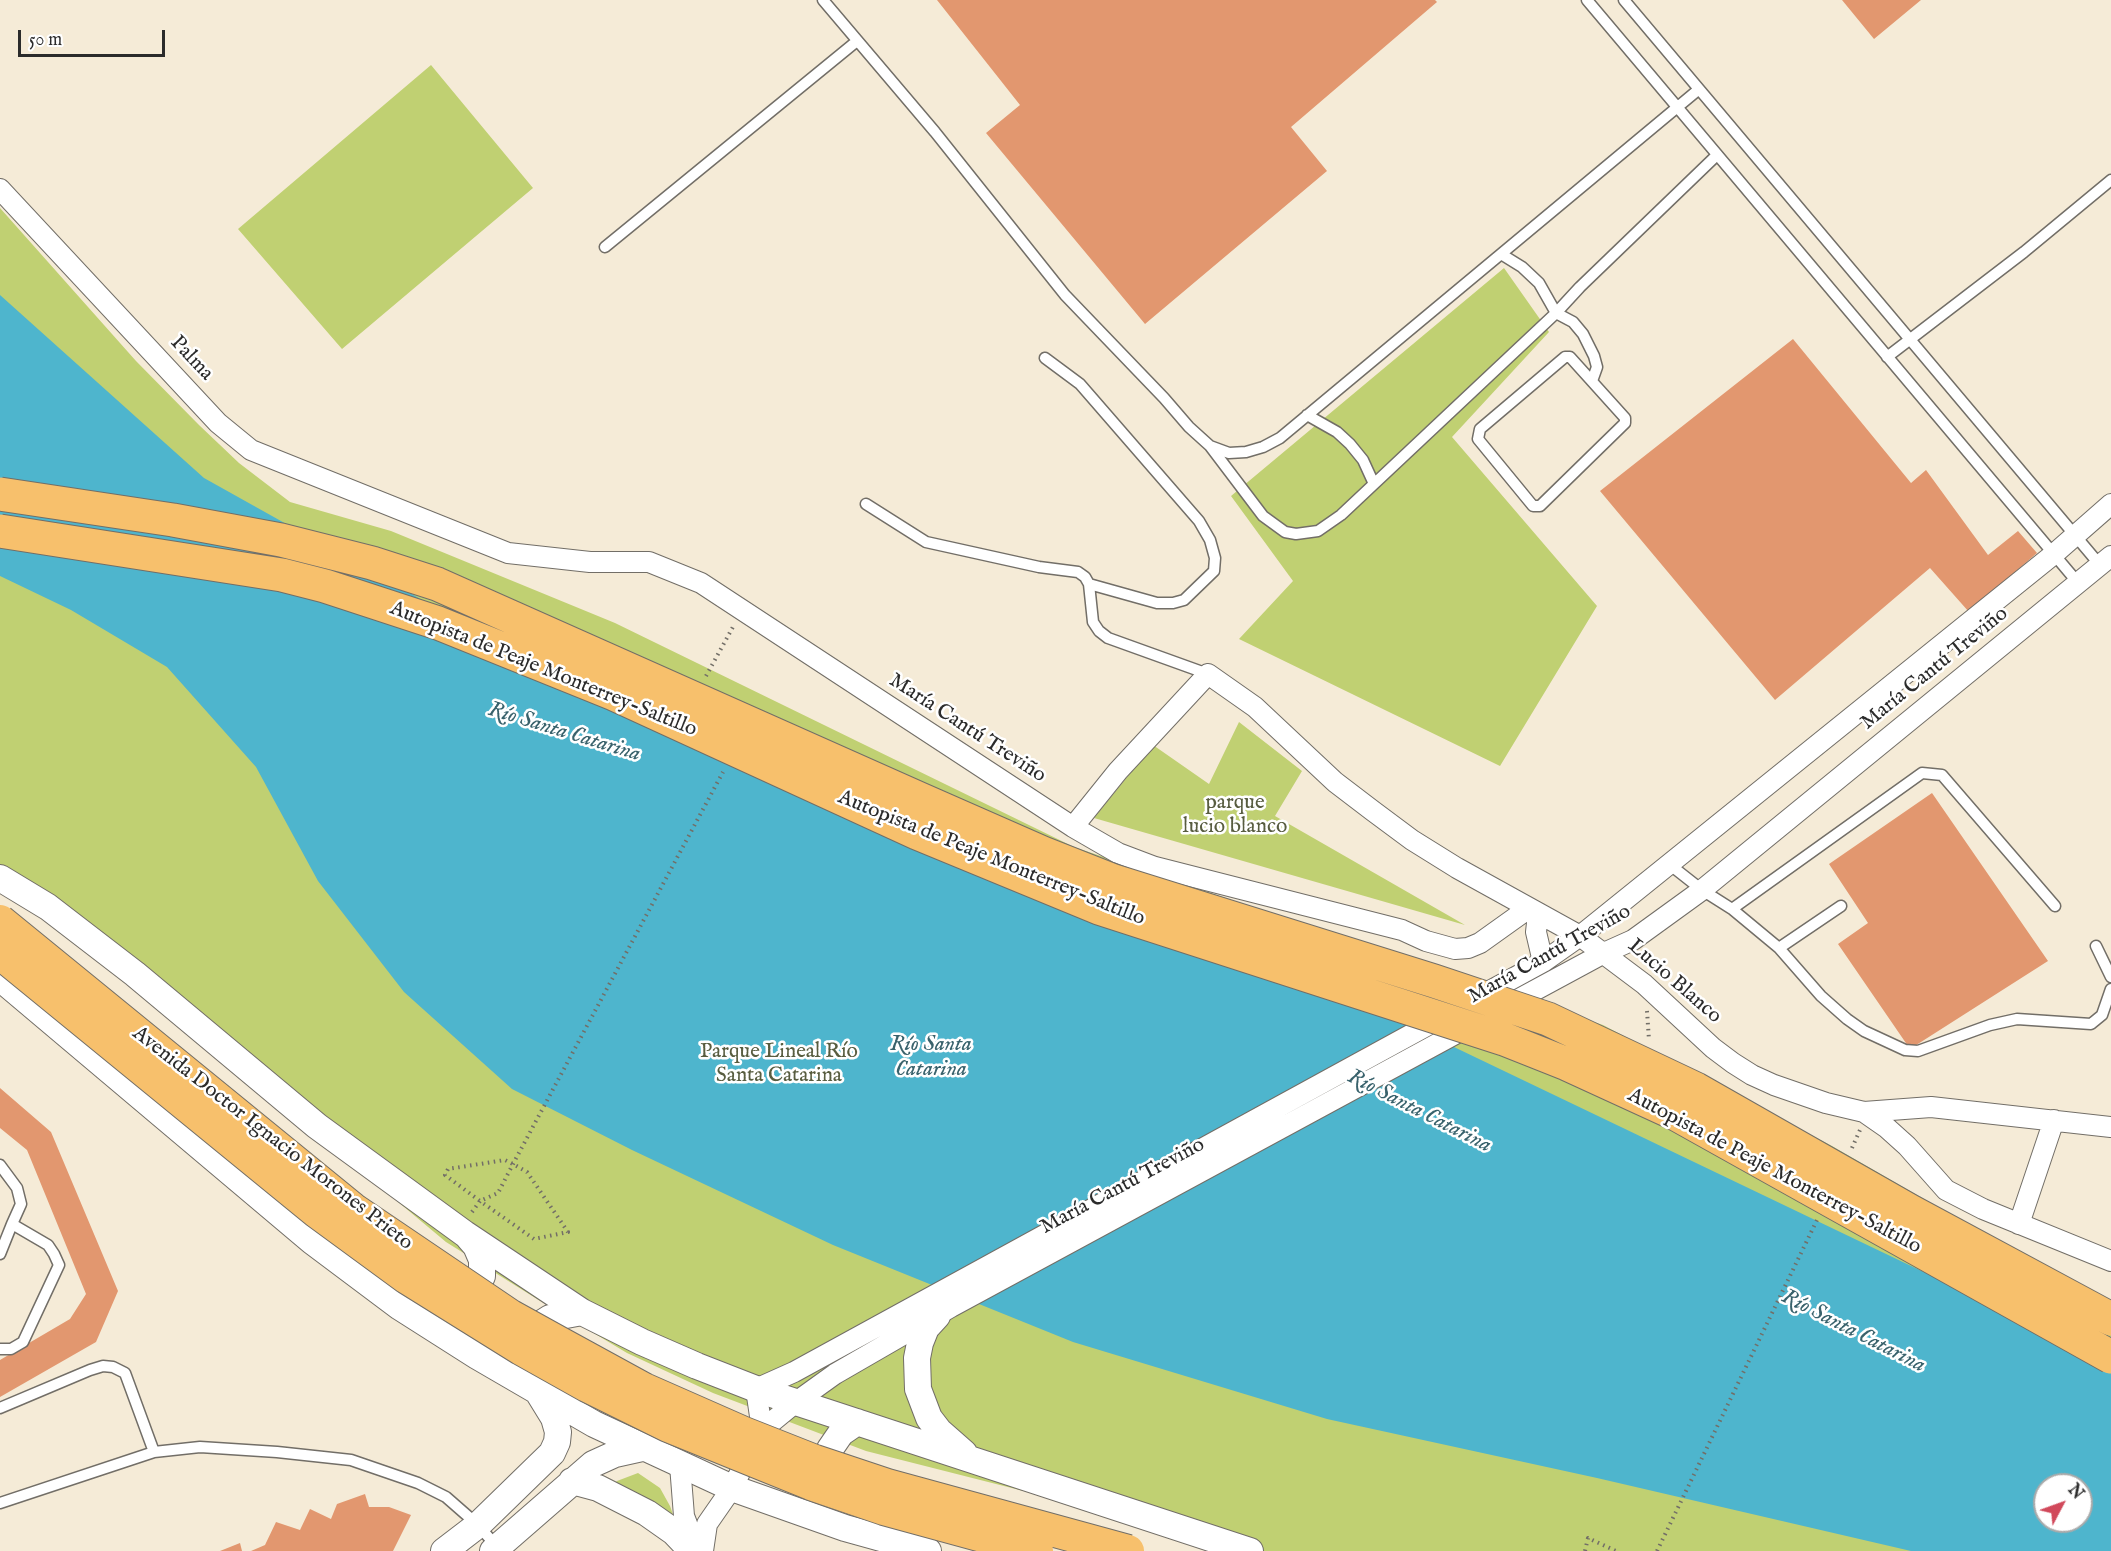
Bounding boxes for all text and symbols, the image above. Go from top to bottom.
scale bar [21,18,168,56]
text: 50 m [29,29,62,52]
street label: Palma [164,331,218,387]
street label: Autopista de Peaje Monterrey-Saltillo [386,597,700,743]
street label: María Cantú Treviño [1856,602,2014,736]
street label: María Cantú Treviño [884,669,1050,789]
water label: Río Santa Catarina [485,697,643,769]
street label: Autopista de Peaje Monterrey-Saltillo [834,786,1148,932]
park label: parque lucio blanco [1183,791,1287,841]
street label: María Cantú Treviño [1464,900,1636,1010]
street label: Lucio Blanco [1622,934,1726,1030]
street label: Avenida Doctor Ignacio Morones Prieto [127,1022,417,1256]
water label: Río Santa Catarina [890,1032,972,1084]
park label: Parque Lineal Río Santa Catarina [700,1040,858,1090]
water label: Río Santa Catarina [1343,1064,1495,1160]
street label: Autopista de Peaje Monterrey-Saltillo [1623,1084,1925,1260]
street label: María Cantú Treviño [1037,1133,1209,1241]
water label: Río Santa Catarina [1777,1284,1929,1380]
north arrow [2033,1473,2093,1533]
text: N [2063,1481,2087,1504]

